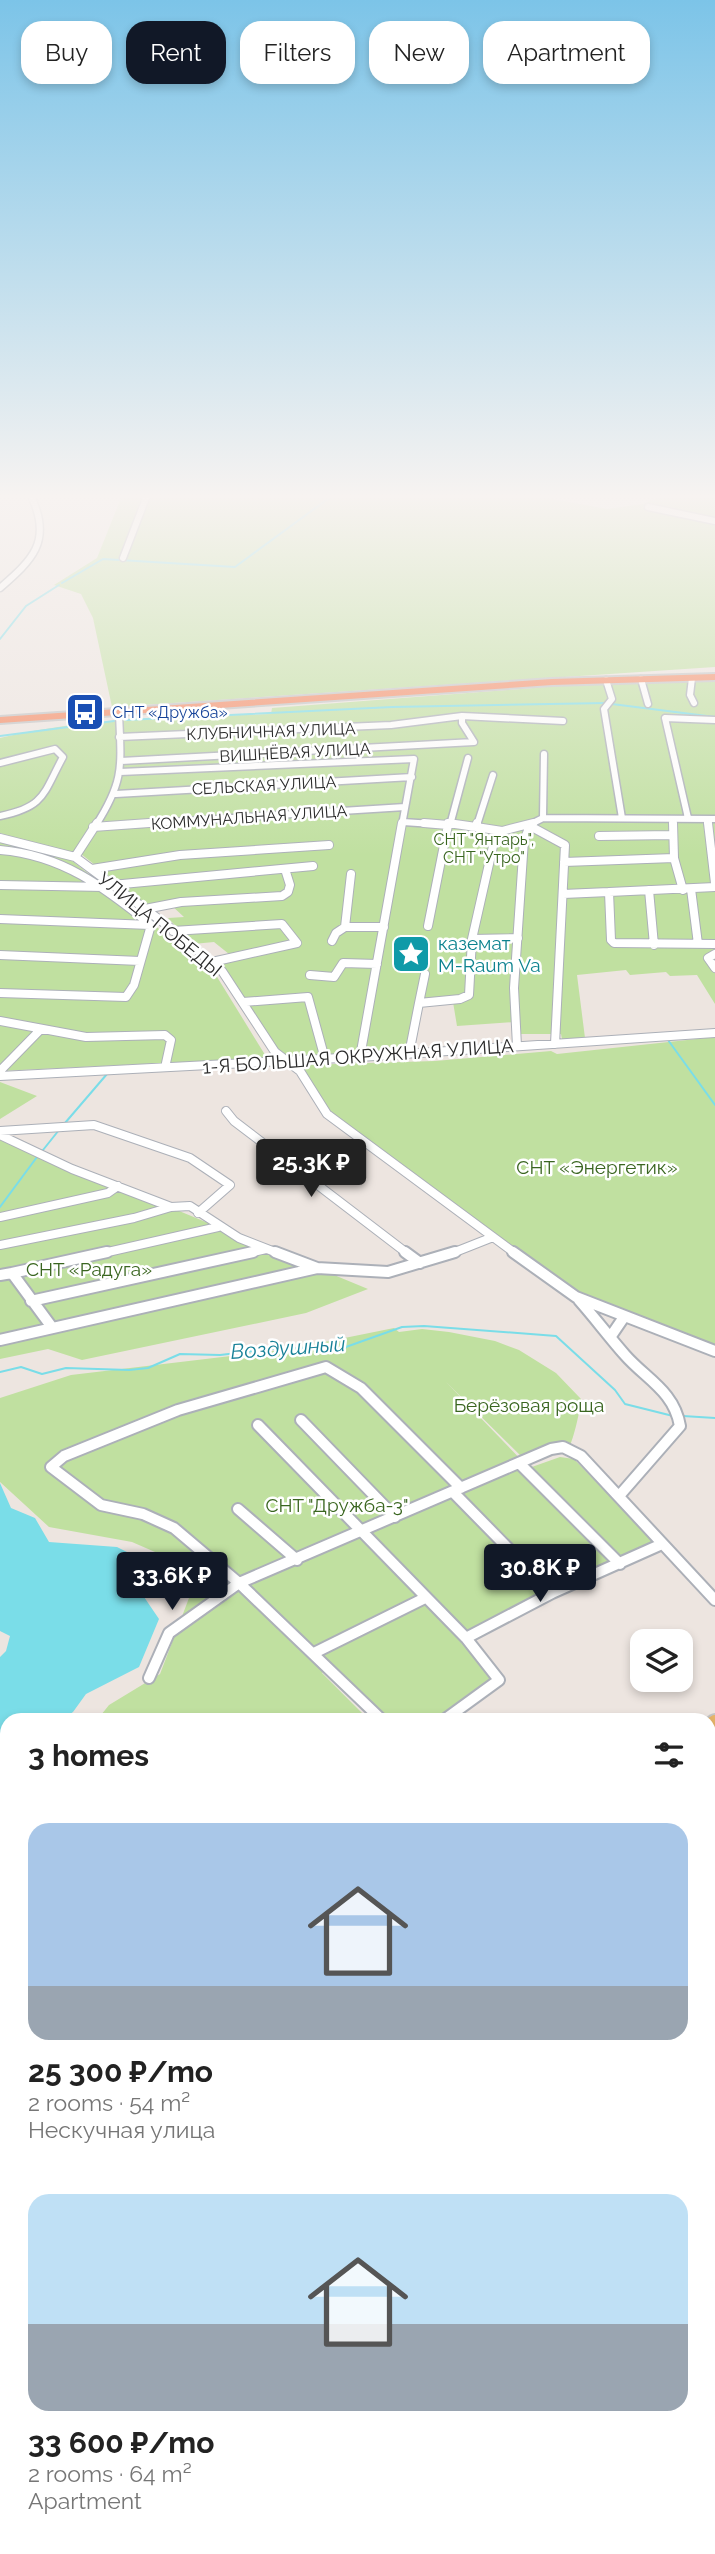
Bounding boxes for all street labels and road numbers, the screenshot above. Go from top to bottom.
street label: КЛУБНИЧНАЯ УЛИЦА [186,719,356,744]
street label: ВИШНЁВАЯ УЛИЦА [219,738,371,766]
street label: СЕЛЬСКАЯ УЛИЦА [191,772,337,799]
street label: КОММУНАЛЬНАЯ УЛИЦА [150,801,348,834]
street label: УЛИЦА ПОБЕДЫ [94,867,226,981]
street label: 1-Я БОЛЬШАЯ ОКРУЖНАЯ УЛИЦА [202,1034,514,1078]

